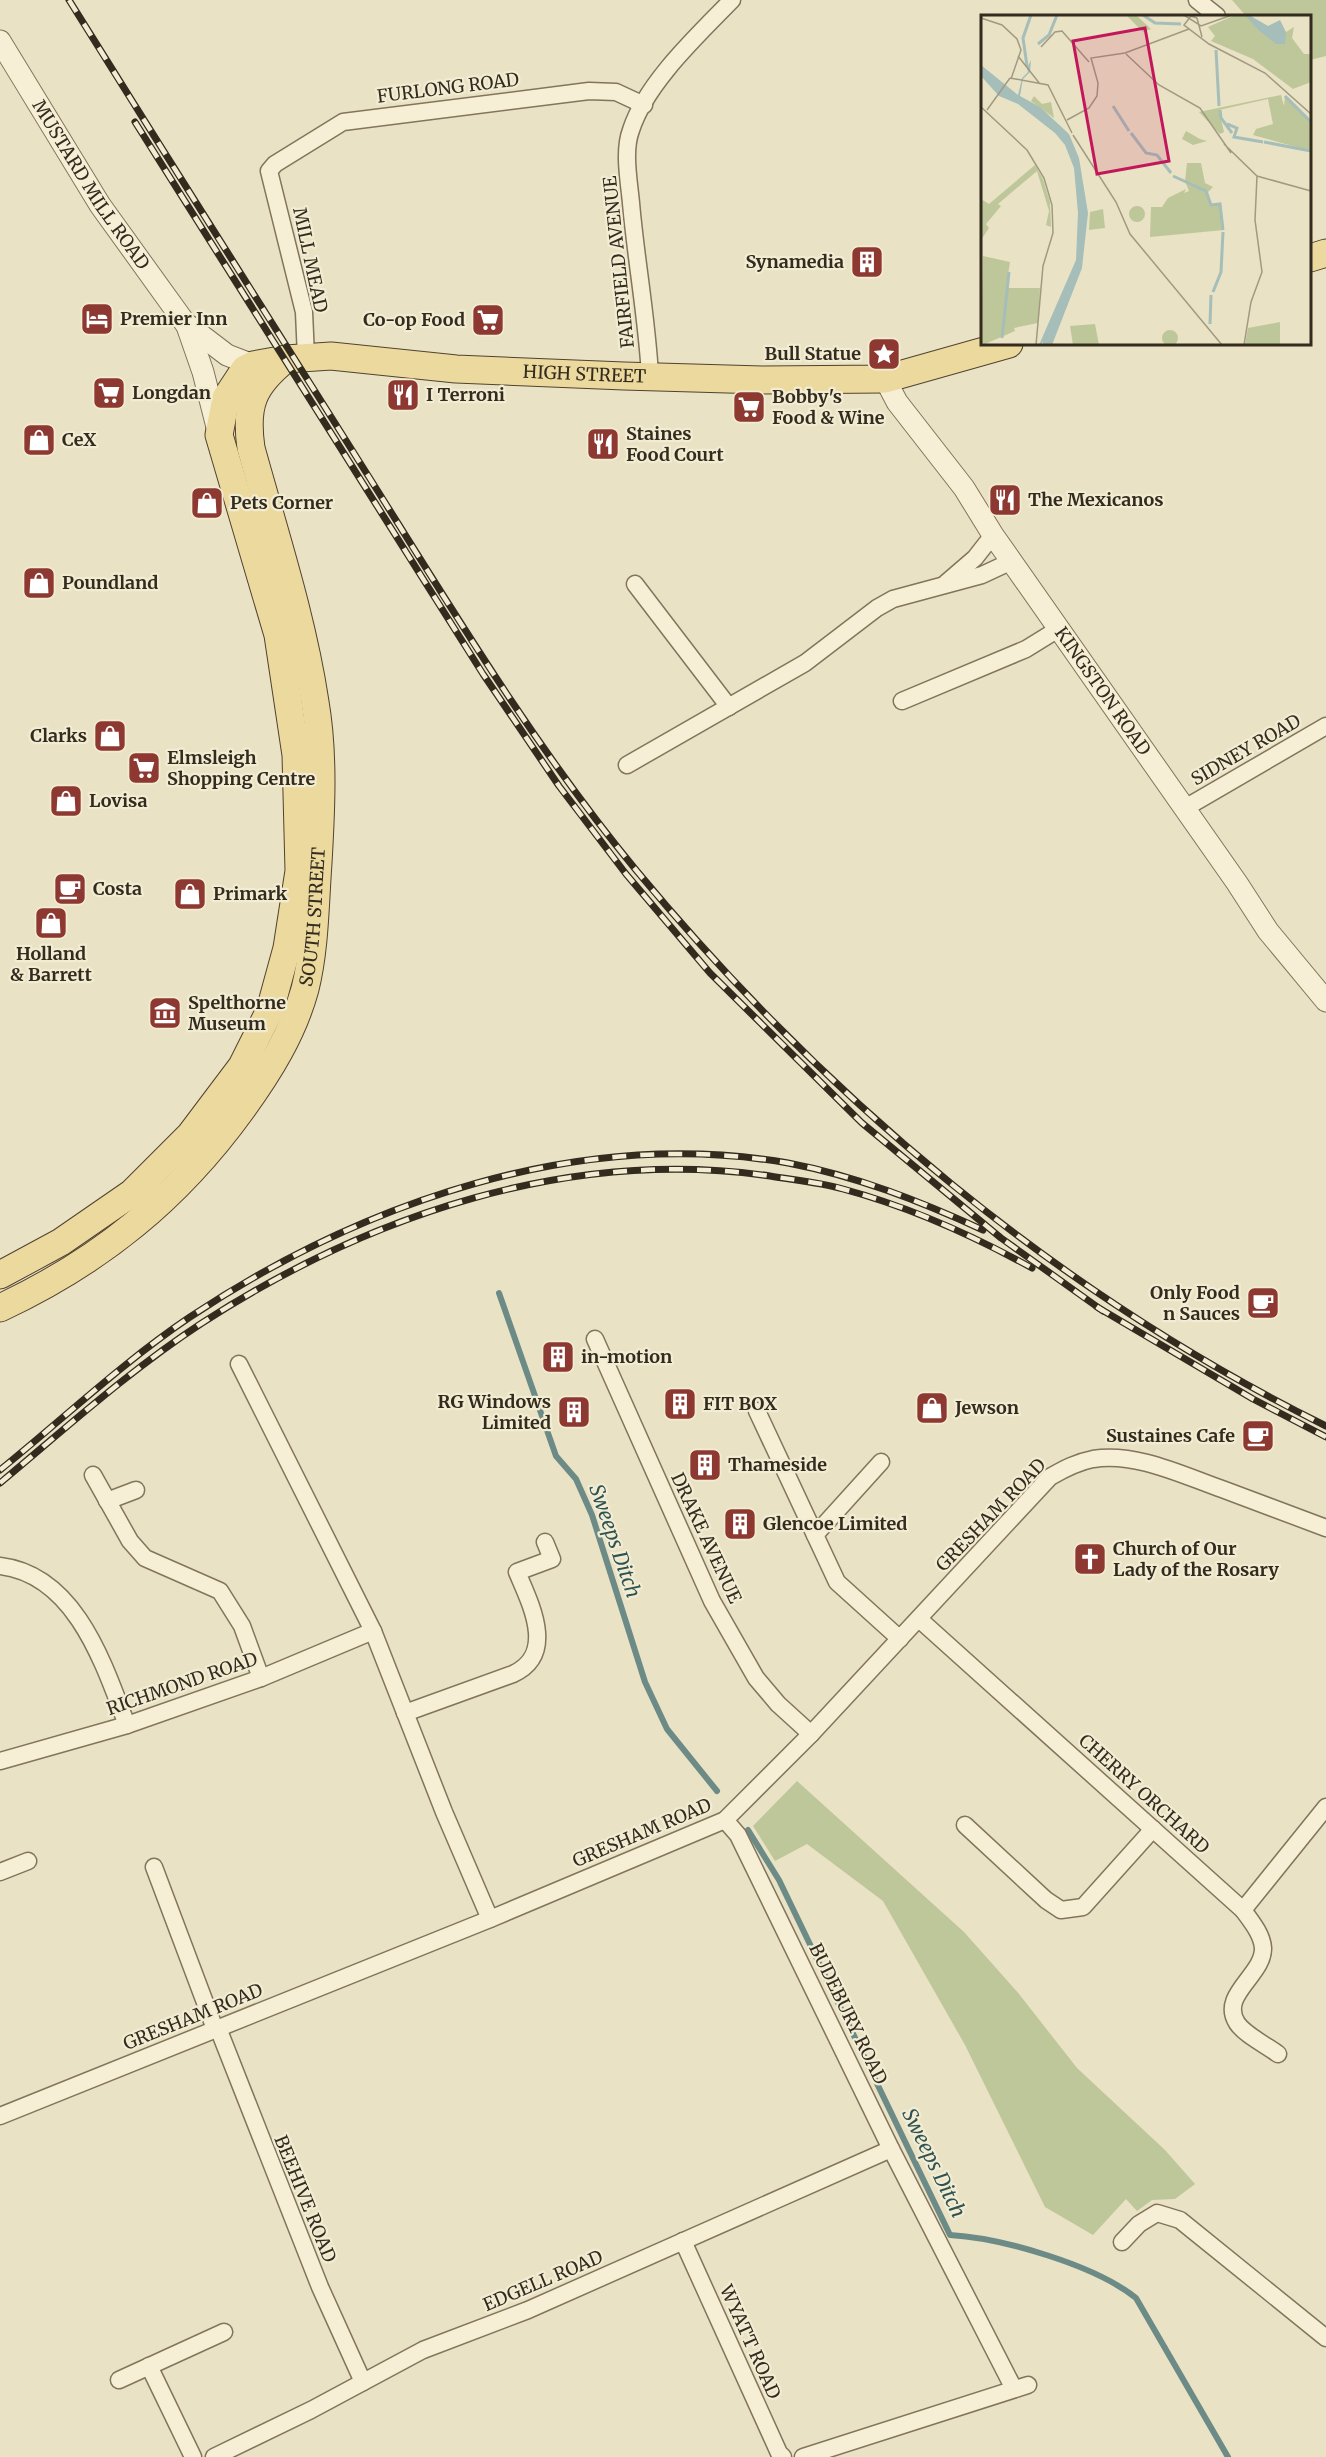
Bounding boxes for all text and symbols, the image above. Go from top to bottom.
inset map [981,15,1311,345]
street label: FURLONG ROAD [375,67,520,108]
street label: MUSTARD MILL ROAD [28,95,155,274]
street label: FAIRFIELD AVENUE [598,174,639,349]
street label: MILL MEAD [288,205,333,315]
building icon: Synamedia [849,244,885,280]
place label: Synamedia [745,250,844,273]
hotel icon: Premier Inn [79,301,115,337]
supermarket icon: Co-op Food [470,302,506,338]
place label: Premier Inn [120,307,227,330]
place label: Co-op Food [363,308,465,331]
place icon: Bull Statue [866,336,902,372]
place label: Bull Statue [765,342,861,365]
street label: HIGH STREET [522,360,647,388]
supermarket icon: Longdan [91,375,127,411]
restaurant icon: I Terroni [385,377,421,413]
place label: Longdan [132,381,211,404]
place label: I Terroni [426,383,505,406]
place label: Bobby's Food & Wine [772,385,885,429]
supermarket icon: Bobby's Food & Wine [731,389,767,425]
shop icon: CeX [21,422,57,458]
place label: Staines Food Court [626,422,724,466]
restaurant icon: Staines Food Court [585,426,621,462]
place label: CeX [62,428,96,451]
restaurant icon: The Mexicanos [987,482,1023,518]
shop icon: Pets Corner [189,485,225,521]
place label: The Mexicanos [1028,488,1164,511]
place label: Pets Corner [230,491,333,514]
shop icon: Poundland [21,565,57,601]
place label: Poundland [62,571,158,594]
street label: KINGSTON ROAD [1050,622,1156,760]
street label: SIDNEY ROAD [1187,709,1305,790]
shop icon: Clarks [92,718,128,754]
place label: Clarks [30,724,87,747]
place label: Elmsleigh Shopping Centre [167,746,316,790]
supermarket icon: Elmsleigh Shopping Centre [126,750,162,786]
shop icon: Lovisa [48,783,84,819]
place label: Lovisa [89,789,148,812]
street label: SOUTH STREET [294,846,330,988]
cafe icon: Costa [52,871,88,907]
shop icon: Primark [172,876,208,912]
place label: Costa [93,877,142,900]
place label: Primark [213,882,288,905]
shop icon: Holland & Barrett [33,905,69,941]
place label: Holland & Barrett [10,942,93,986]
place label: Spelthorne Museum [188,991,286,1035]
museum icon: Spelthorne Museum [147,995,183,1031]
place label: Only Food n Sauces [1150,1281,1240,1325]
cafe icon: Only Food n Sauces [1245,1285,1281,1321]
building icon: in-motion [540,1339,576,1375]
place label: in-motion [581,1345,672,1368]
building icon: FIT BOX [662,1386,698,1422]
place label: RG Windows Limited [438,1390,551,1434]
shop icon: Jewson [914,1390,950,1426]
place label: FIT BOX [703,1392,777,1415]
building icon: RG Windows Limited [556,1394,592,1430]
place label: Jewson [954,1396,1019,1419]
cafe icon: Sustaines Cafe [1240,1418,1276,1454]
place label: Sustaines Cafe [1106,1424,1235,1447]
building icon: Thameside [687,1447,723,1483]
place label: Thameside [728,1453,827,1476]
street label: GRESHAM ROAD [931,1453,1050,1576]
street label: DRAKE AVENUE [666,1469,747,1607]
water label: Sweeps Ditch [584,1481,647,1601]
building icon: Glencoe Limited [722,1506,758,1542]
place label: Glencoe Limited [763,1512,907,1535]
place label: Church of Our Lady of the Rosary [1113,1537,1279,1581]
church icon: Church of Our Lady of the Rosary [1072,1541,1108,1577]
street label: RICHMOND ROAD [103,1647,260,1720]
street label: CHERRY ORCHARD [1074,1729,1214,1858]
street label: GRESHAM ROAD [569,1793,715,1872]
street label: BUDEBURY ROAD [804,1939,893,2088]
street label: GRESHAM ROAD [120,1978,266,2055]
water label: Sweeps Ditch [897,2104,972,2222]
street label: BEEHIVE ROAD [269,2132,341,2266]
street label: EDGELL ROAD [480,2245,606,2316]
street label: WYATT ROAD [715,2280,786,2402]

